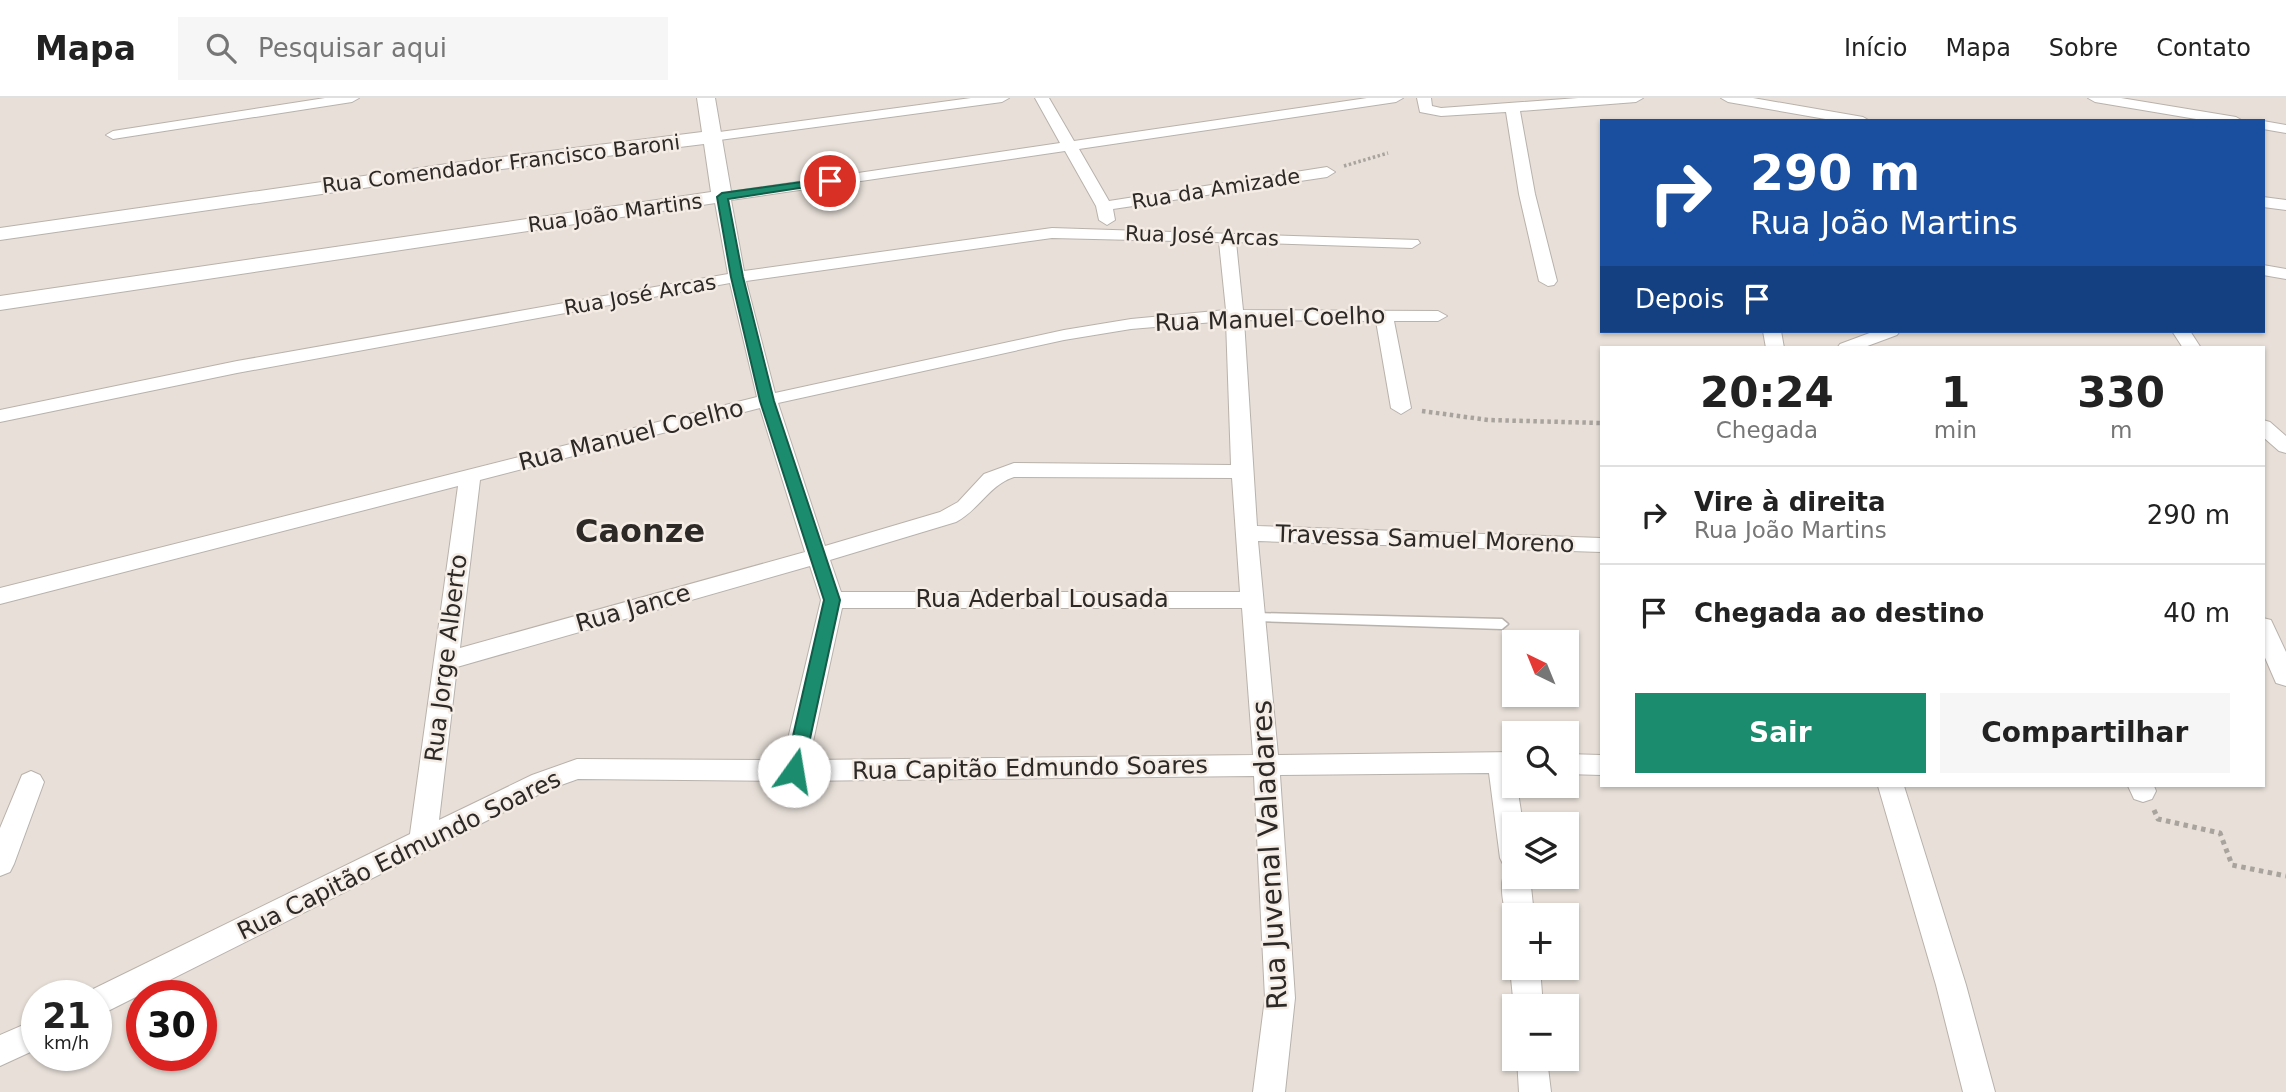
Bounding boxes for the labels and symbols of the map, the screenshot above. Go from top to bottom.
street label: Rua Comendador Francisco Baroni [321,130,681,198]
pin [800,151,860,211]
street label: Rua da Amizade [1130,164,1302,214]
street label: Rua João Martins [526,189,704,237]
street label: Rua José Arcas [1125,221,1279,251]
street label: Rua José Arcas [562,270,718,320]
street label: Rua Manuel Coelho [1154,301,1386,337]
street label: Rua Manuel Coelho [516,393,746,477]
district label: Caonze [575,512,705,550]
street label: Travessa Samuel Moreno [1274,520,1575,558]
street label: Rua Jorge Alberto [419,553,473,763]
street label: Rua Jance [572,578,694,638]
street label: Rua Aderbal Lousada [915,585,1169,613]
north arrow [1502,630,1578,707]
street label: Rua Juvenal Valadares [1245,699,1294,1011]
position arrow [757,734,831,808]
street label: Rua Capitão Edmundo Soares [852,751,1208,785]
street label: Rua Capitão Edmundo Soares [233,764,565,946]
speed limit sign: 30 [126,980,217,1071]

